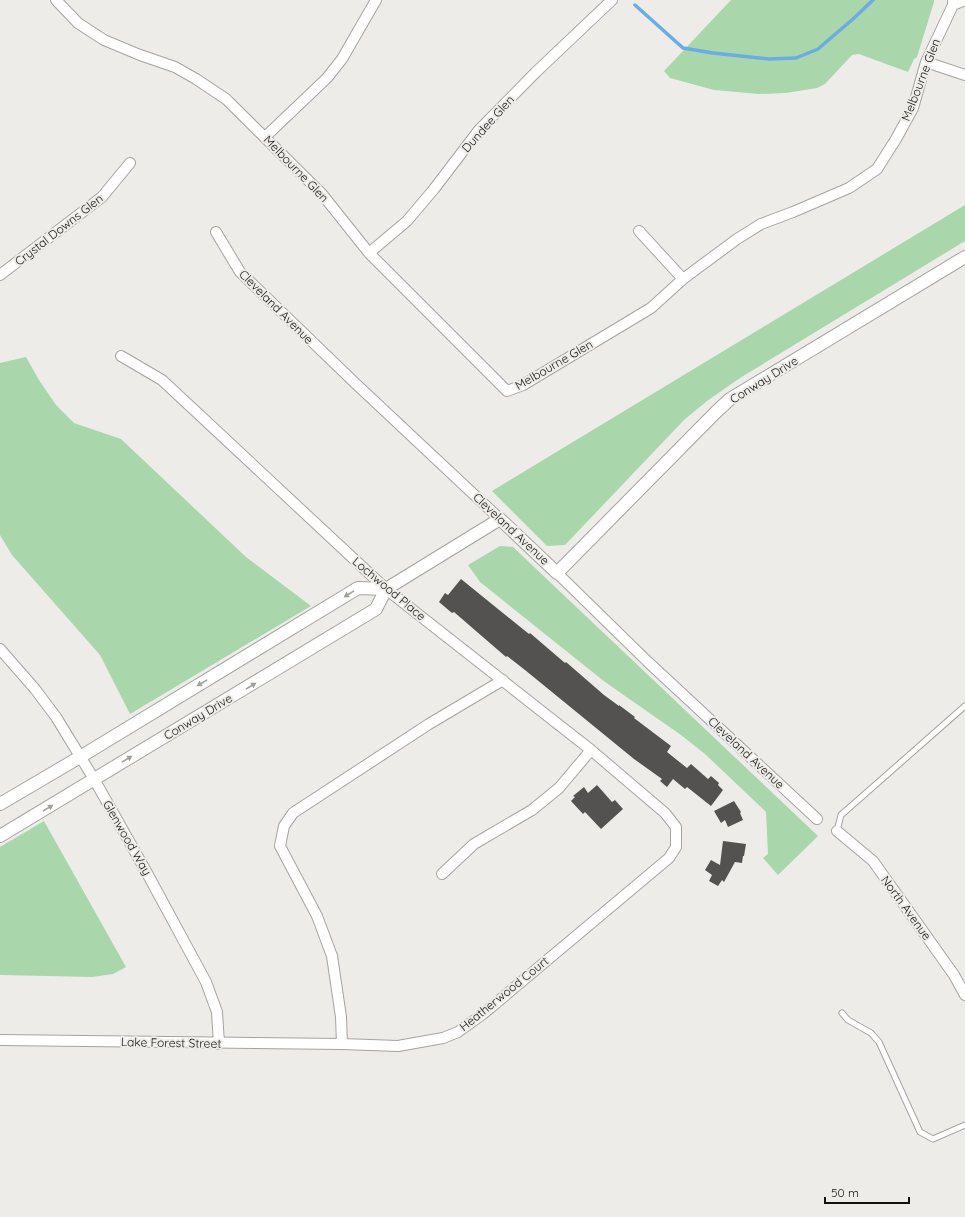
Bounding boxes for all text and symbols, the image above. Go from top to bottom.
street label: Melbourne Glen [898,36,943,123]
street label: Dundee Glen [458,92,517,155]
street label: Melbourne Glen [261,132,332,205]
street label: Crystal Downs Glen [12,191,106,269]
street label: Cleveland Avenue [236,266,317,347]
street label: Melbourne Glen [512,336,595,393]
street label: Conway Drive [727,353,801,406]
street label: Cleveland Avenue [470,489,553,568]
street label: Lochwood Place [350,554,429,624]
one-way arrow [343,590,355,597]
one-way arrow [196,680,208,687]
one-way arrow [245,682,257,689]
street label: Conway Drive [161,690,235,743]
street label: Cleveland Avenue [705,713,788,792]
one-way arrow [121,756,133,763]
street label: Glenwood Way [100,797,155,878]
one-way arrow [42,804,54,811]
street label: North Avenue [878,873,935,943]
street label: Heatherwood Court [456,953,551,1034]
street label: Lake Forest Street [121,1034,221,1051]
scale bar [825,1179,909,1205]
text: 50 m [831,1185,859,1200]

